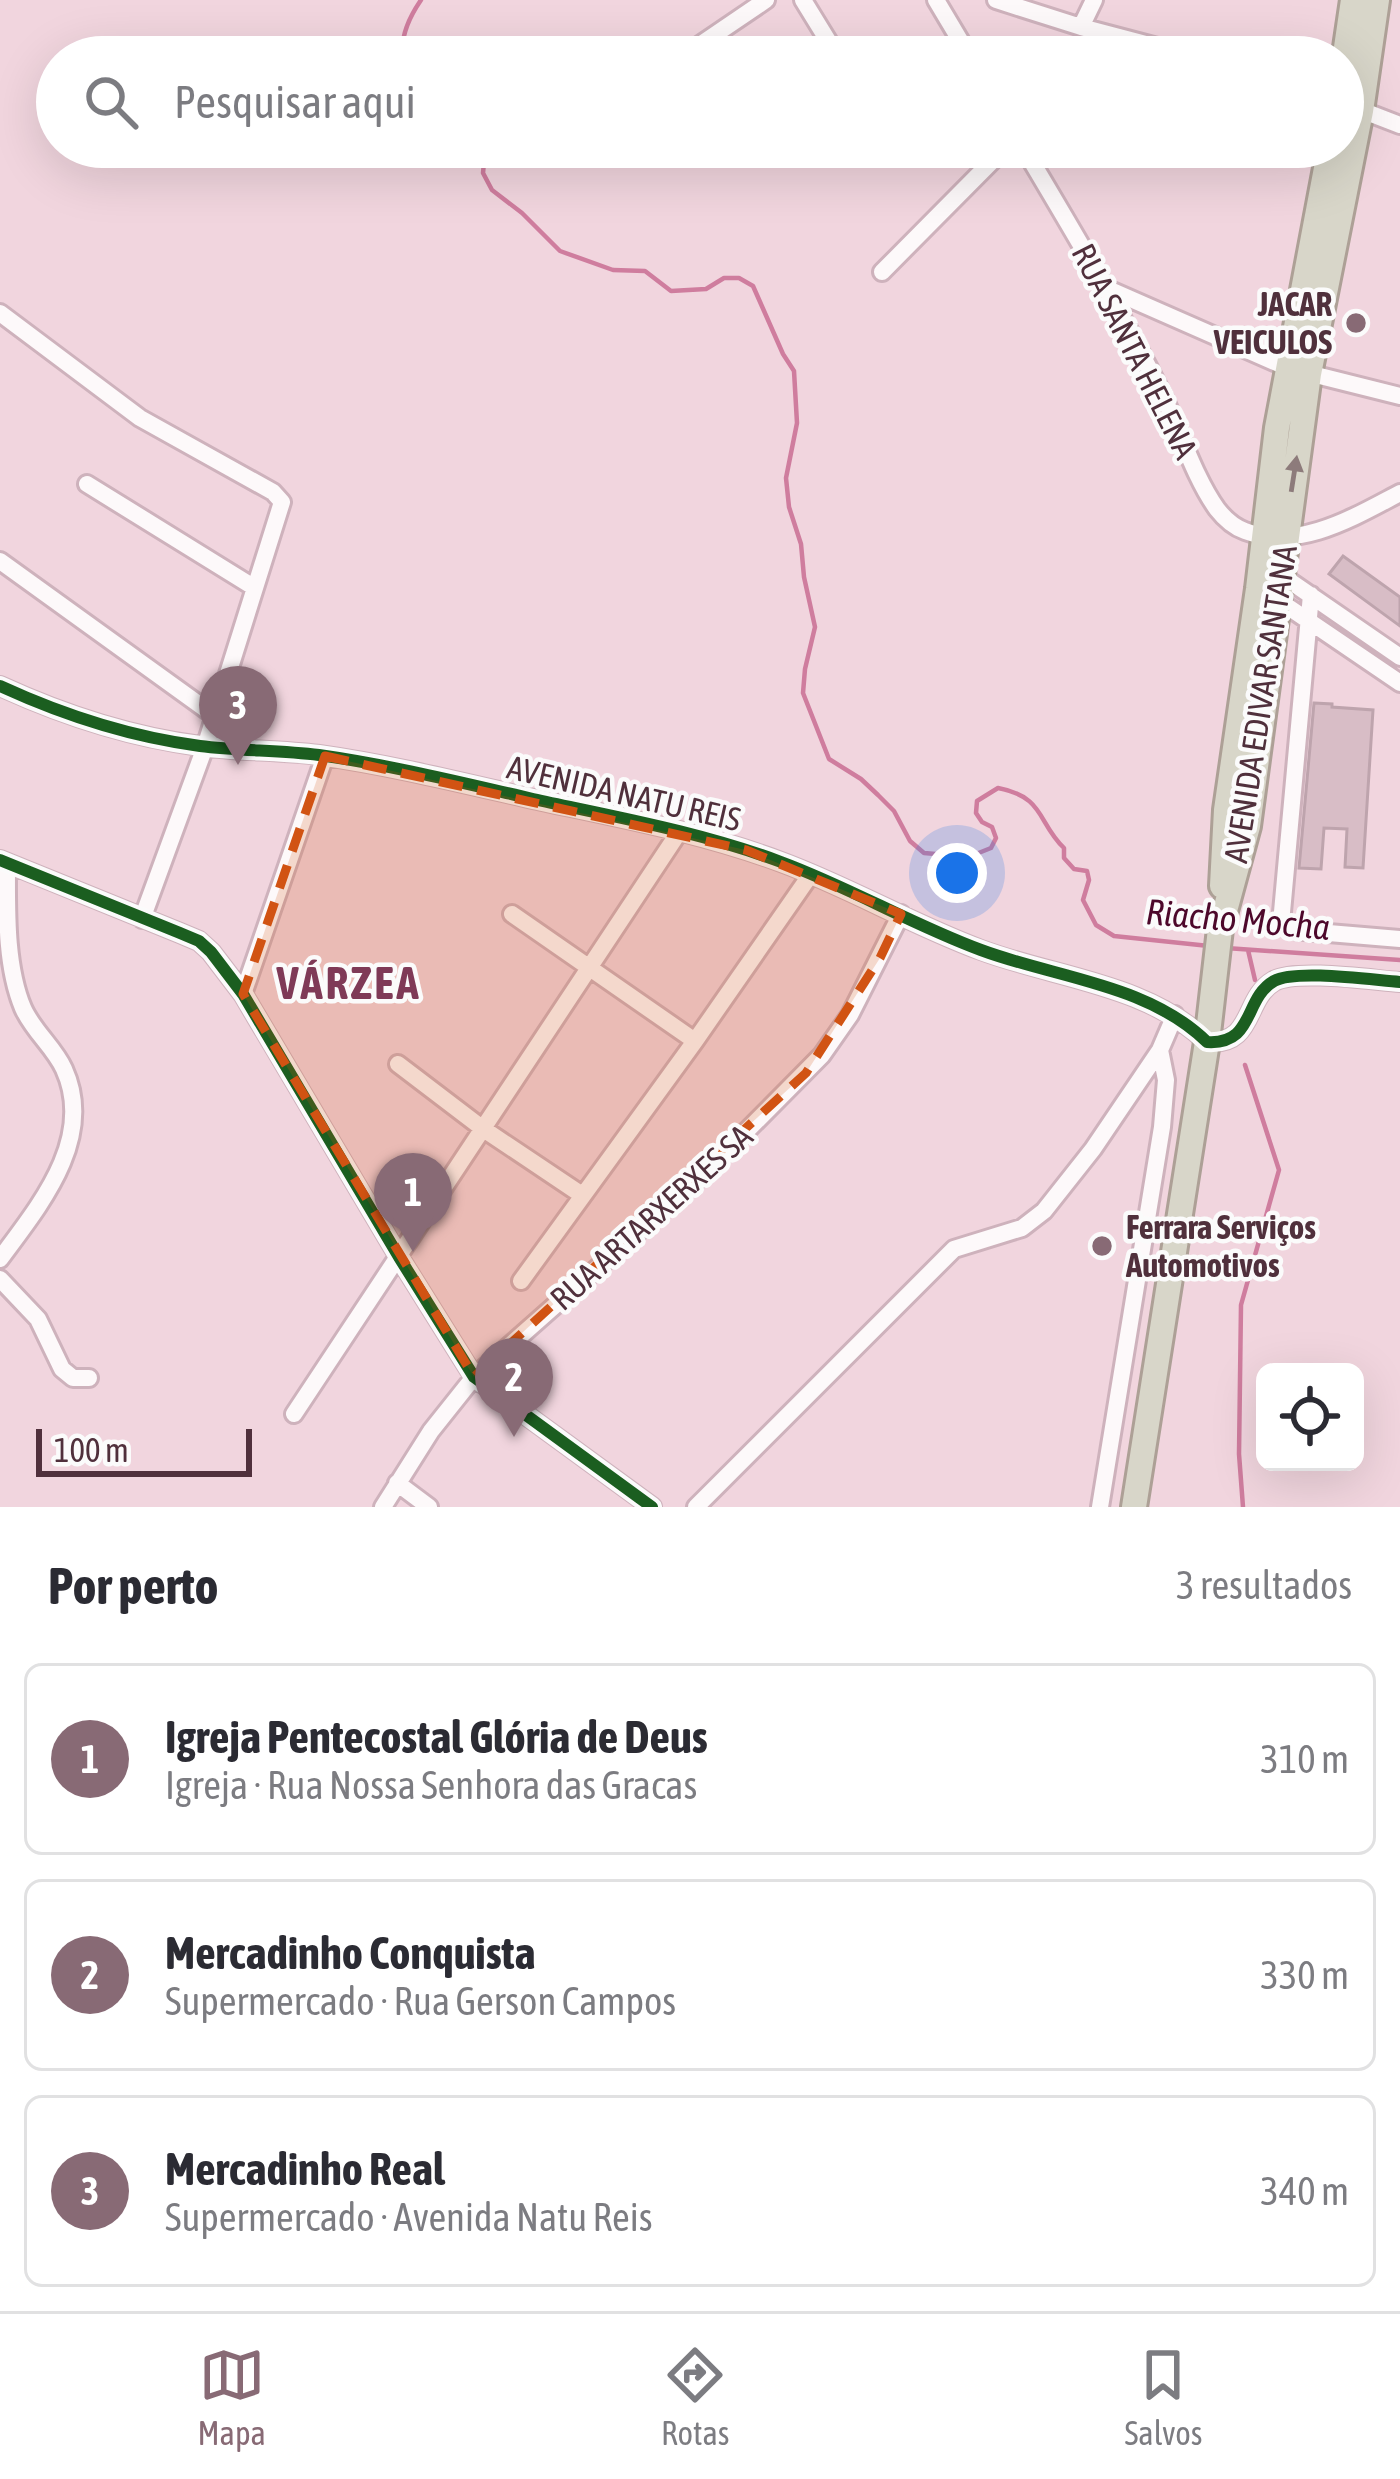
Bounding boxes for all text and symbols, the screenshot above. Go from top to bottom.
search box [36,36,1364,168]
icon: search [78,69,144,135]
text: Pesquisar aqui [174,76,416,128]
street label: RUA SANTA HELENA [1065,237,1206,465]
place label: JACAR VEICULOS [1213,285,1333,361]
marker: JACAR VEICULOS [1343,310,1369,336]
one-way arrow [1284,455,1303,492]
street label: AVENIDA EDIVAR SANTANA [1216,542,1304,865]
pin: 3 [199,666,277,765]
street label: AVENIDA NATU REIS [504,748,745,838]
your location [927,843,987,903]
water label: Riacho Mocha [1144,890,1332,948]
district label: VÁRZEA [275,957,422,1009]
street label: RUA ARTARXERXES SA [542,1116,760,1317]
pin: 1 [374,1153,452,1252]
place label: Ferrara Serviços Automotivos [1125,1208,1316,1284]
marker: Ferrara Serviços Automotivos [1089,1233,1115,1259]
pin: 2 [475,1338,553,1437]
map controls [1256,1363,1364,1471]
button: locate [1256,1363,1364,1471]
scale bar [36,1423,252,1476]
text: 100 m [54,1431,129,1469]
text: Por perto [48,1556,219,1615]
text: 3 resultados [1176,1563,1352,1607]
text: Igreja Pentecostal Glória de Deus [165,1711,708,1763]
text: 1 [81,1737,99,1781]
text: 310 m [1261,1737,1349,1781]
text: Igreja · Rua Nossa Senhora das Gracas [165,1763,697,1807]
text: Mercadinho Conquista [165,1927,536,1979]
text: 2 [81,1953,99,1997]
text: 330 m [1261,1953,1349,1997]
text: Supermercado · Rua Gerson Campos [165,1979,676,2023]
text: Mercadinho Real [165,2143,445,2195]
text: 3 [81,2169,99,2213]
text: 340 m [1261,2169,1349,2213]
text: Supermercado · Avenida Natu Reis [165,2195,652,2239]
tab: Mapa [197,2342,266,2452]
tab: Rotas [661,2342,729,2452]
tab: Salvos [1124,2342,1202,2452]

